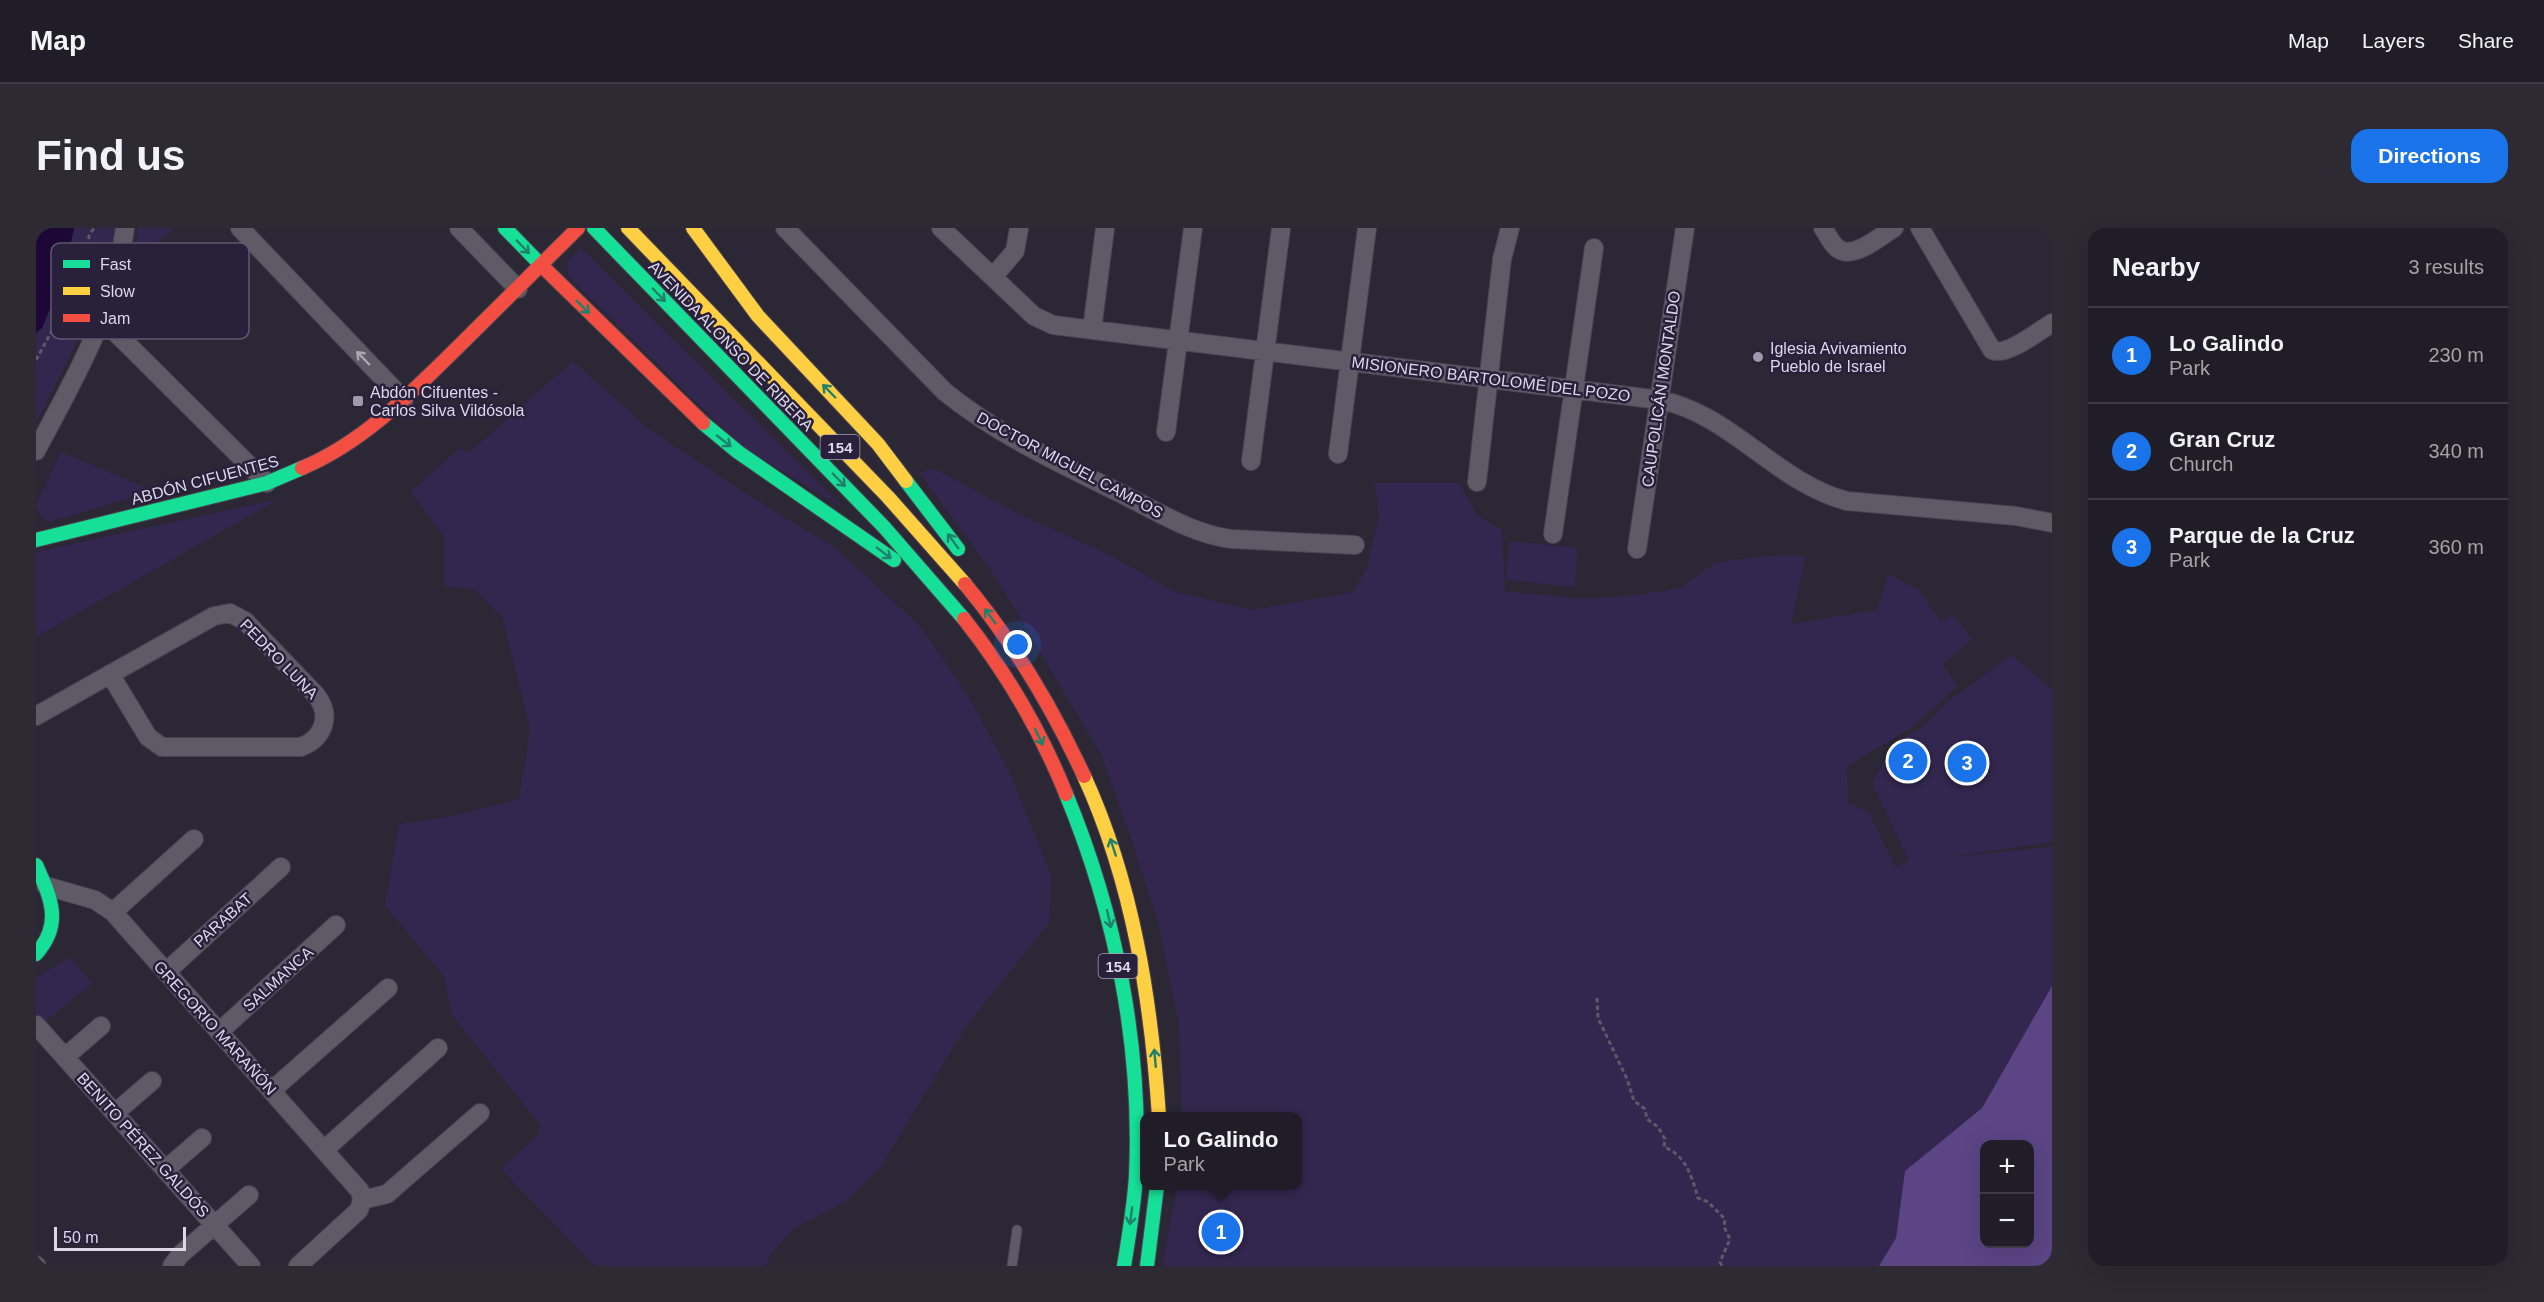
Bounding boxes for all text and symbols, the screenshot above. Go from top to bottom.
text: Map [30,25,86,56]
text: Map [2288,29,2329,52]
text: Layers [2362,29,2425,52]
text: Share [2458,29,2514,52]
button: Directions [2351,129,2508,183]
text: Find us [36,132,185,179]
one-way arrow [516,239,530,254]
legend [51,243,249,339]
text: Nearby [2112,252,2200,282]
text: Fast [100,256,132,273]
text: 3 results [2408,256,2484,278]
street label: AVENIDA ALONSO DE RIBERA [645,258,817,435]
text: Slow [100,283,135,300]
one-way arrow [651,288,666,303]
street label: CAUPOLICÁN MONTALDO [1638,290,1683,488]
one-way arrow [575,299,590,314]
text: Jam [100,310,130,327]
text: Lo Galindo [2169,331,2284,356]
place label: Iglesia Avivamiento Pueblo de Israel [1770,340,1907,375]
text: 1 [2126,344,2137,366]
text: 230 m [2428,344,2484,366]
one-way arrow [356,350,371,365]
marker: Iglesia Avivamiento Pueblo de Israel [1751,350,1765,364]
street label: MISIONERO BARTOLOMÉ DEL POZO [1351,352,1631,405]
text: Park [2169,357,2210,379]
place label: Abdón Cifuentes - Carlos Silva Vildósola [370,384,525,419]
one-way arrow [822,384,836,399]
marker: Abdón Cifuentes - Carlos Silva Vildósola [351,394,365,408]
street label: DOCTOR MIGUEL CAMPOS [974,409,1166,521]
text: Gran Cruz [2169,427,2275,452]
one-way arrow [715,435,731,448]
road number: 154 [820,435,860,459]
text: 2 [2126,440,2137,462]
text: 340 m [2428,440,2484,462]
street label: ABDÓN CIFUENTES [129,451,281,508]
text: Church [2169,453,2233,475]
one-way arrow [831,473,846,488]
text: Parque de la Cruz [2169,523,2355,548]
one-way arrow [946,534,959,550]
text: 3 [2126,536,2137,558]
text: 360 m [2428,536,2484,558]
one-way arrow [875,546,891,559]
text: Park [2169,549,2210,571]
one-way arrow [983,609,996,625]
street label: PEDRO LUNA [237,616,321,703]
your location [1003,630,1032,659]
one-way arrow [1034,728,1046,746]
pin: 2 [1888,738,1928,784]
pin: 3 [1948,740,1986,786]
one-way arrow [1106,838,1117,857]
street label: PARABAT [190,889,256,951]
one-way arrow [1103,909,1115,928]
street label: SALMANCA [240,943,317,1015]
road number: 154 [1098,954,1138,978]
street label: GREGORIO MARAÑÓN [150,956,281,1098]
one-way arrow [1149,1049,1160,1069]
street label: BENITO PÉREZ GALDÓS [74,1069,213,1221]
popup [1140,1112,1302,1190]
text: Lo Galindo [1164,1127,1278,1152]
map controls [1980,1140,2034,1248]
button: + [1980,1140,2034,1194]
text: Park [1164,1153,1205,1175]
button: − [1980,1194,2034,1248]
one-way arrow [1126,1206,1137,1226]
pin: 1 [1202,1210,1240,1254]
scale bar [54,1224,186,1252]
text: 50 m [63,1229,99,1246]

